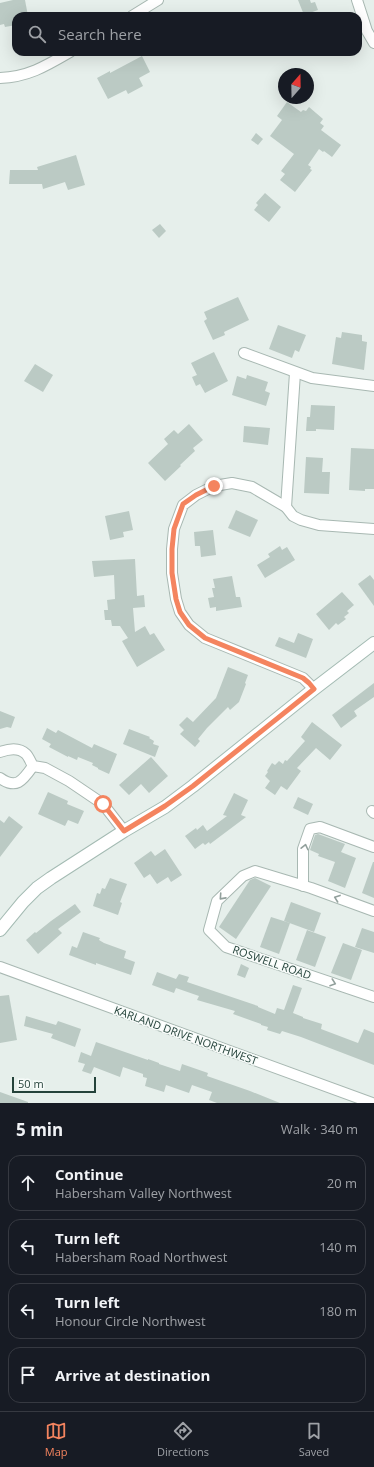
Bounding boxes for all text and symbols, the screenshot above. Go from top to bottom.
search box [12,12,362,56]
icon: search [26,23,48,45]
text: Search here [58,24,142,44]
north arrow [278,68,314,104]
route end [205,477,223,495]
route start [94,795,112,813]
one-way arrow [300,844,308,850]
one-way arrow [219,892,226,900]
one-way arrow [334,894,341,902]
street label: ROSWELL ROAD [231,942,313,982]
one-way arrow [329,978,336,987]
street label: KARLAND DRIVE NORTHWEST [112,1002,260,1068]
scale bar [12,1075,96,1094]
text: 50 m [18,1076,44,1091]
text: 5 min [16,1118,63,1141]
text: Walk · 340 m [281,1120,358,1138]
text: Continue [55,1164,123,1184]
icon: ahead [17,1172,39,1194]
text: 20 m [327,1174,357,1192]
text: Habersham Valley Northwest [55,1184,232,1202]
text: Turn left [55,1228,120,1248]
icon: left [17,1236,39,1258]
text: 140 m [319,1238,357,1256]
text: Habersham Road Northwest [55,1248,227,1266]
text: Turn left [55,1292,120,1312]
icon: left [17,1300,39,1322]
text: 180 m [319,1302,357,1320]
text: Honour Circle Northwest [55,1312,206,1330]
icon: arrive [17,1364,39,1386]
text: Arrive at destination [55,1365,210,1385]
tab: Map [45,1420,68,1459]
tab: Directions [157,1420,209,1459]
tab: Saved [299,1420,329,1459]

